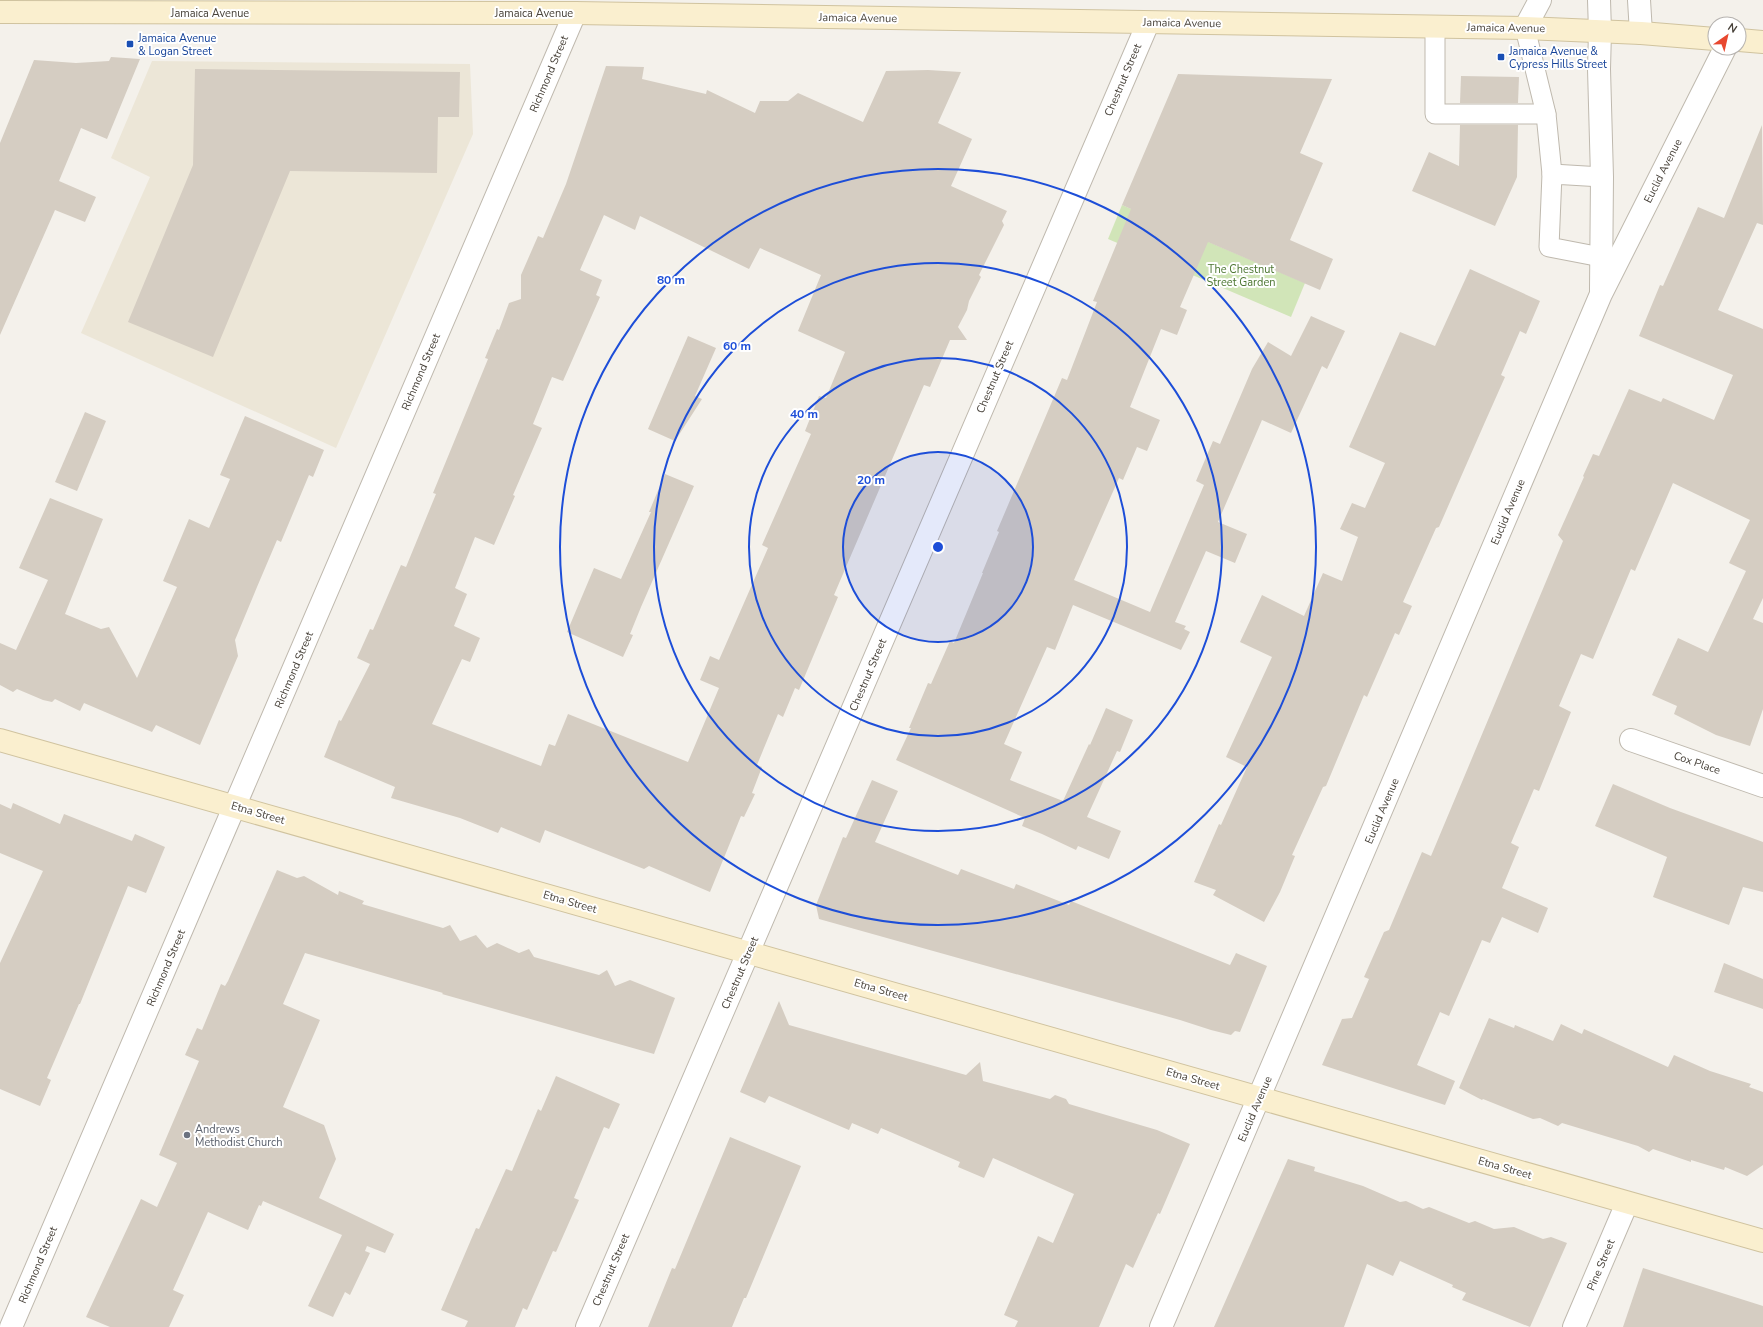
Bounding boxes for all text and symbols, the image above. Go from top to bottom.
street label: Jamaica Avenue [170,6,249,21]
street label: Jamaica Avenue [494,6,573,21]
street label: Jamaica Avenue [818,10,897,26]
street label: Jamaica Avenue [1142,15,1221,31]
north arrow [1707,16,1747,56]
street label: Jamaica Avenue [1466,20,1545,36]
text: N [1725,20,1740,37]
place label: Jamaica Avenue & Logan Street [137,31,216,59]
street label: Richmond Street [526,33,572,115]
marker: Jamaica Avenue & Logan Street [125,39,135,49]
street label: Chestnut Street [1101,41,1145,119]
place label: Jamaica Avenue & Cypress Hills Street [1508,44,1607,72]
marker: Jamaica Avenue & Cypress Hills Street [1496,52,1506,62]
street label: Euclid Avenue [1640,136,1686,206]
park label: The Chestnut Street Garden [1206,262,1276,290]
text: 80 m [657,272,685,288]
street label: Richmond Street [398,331,444,413]
text: 60 m [723,338,751,354]
street label: Chestnut Street [973,338,1017,416]
text: 40 m [790,406,818,422]
text: 20 m [857,472,885,488]
street label: Euclid Avenue [1487,477,1529,547]
centre of rings [931,540,945,554]
street label: Richmond Street [271,629,317,711]
street label: Chestnut Street [846,636,890,714]
street label: Cox Place [1672,748,1723,778]
street label: Euclid Avenue [1361,776,1403,846]
street label: Etna Street [229,798,287,828]
street label: Etna Street [541,887,599,917]
street label: Richmond Street [143,927,189,1009]
street label: Chestnut Street [718,934,762,1012]
street label: Etna Street [852,975,910,1005]
street label: Etna Street [1164,1064,1222,1094]
street label: Euclid Avenue [1234,1074,1276,1144]
place label: Andrews Methodist Church [195,1122,282,1150]
marker: Andrews Methodist Church [182,1130,192,1140]
street label: Etna Street [1476,1153,1534,1183]
street label: Richmond Street [15,1224,61,1306]
street label: Chestnut Street [589,1231,633,1309]
street label: Pine Street [1583,1237,1619,1293]

